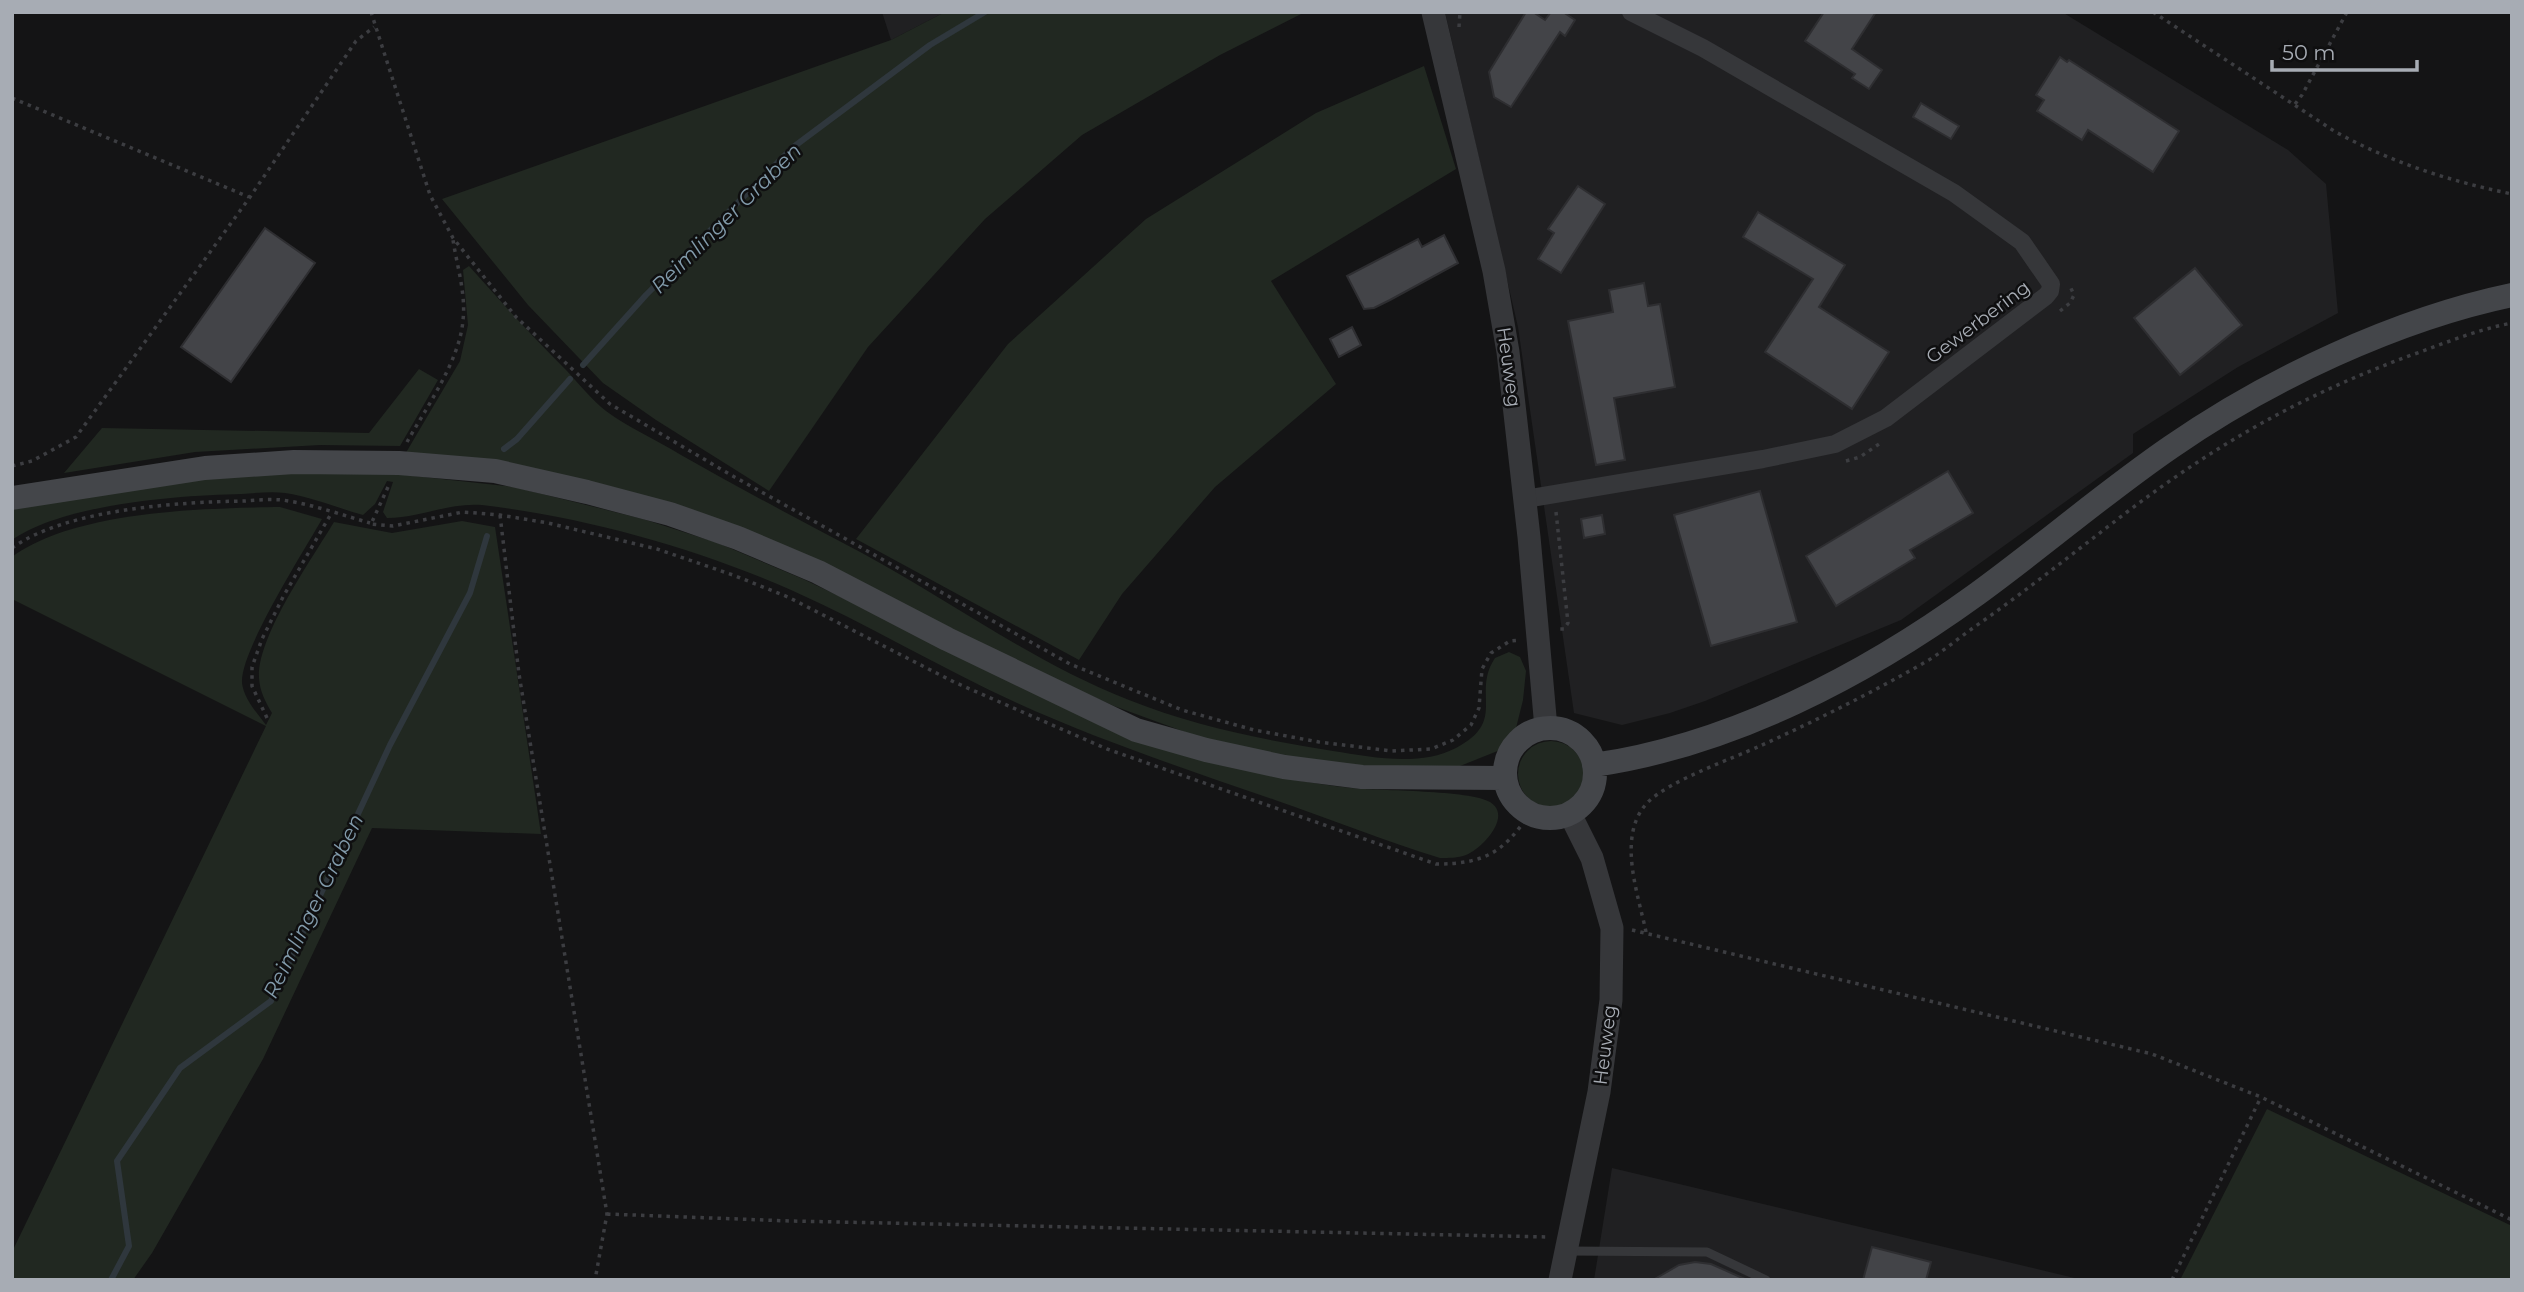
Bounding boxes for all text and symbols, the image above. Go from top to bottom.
scale bar [2272,28,2417,72]
text: 50 m [2282,40,2336,65]
water label: Reimlinger Graben [646,138,806,298]
street label: Gewerbering [1922,275,2034,369]
street label: Heuweg [1492,325,1526,409]
water label: Reimlinger Graben [257,810,369,1002]
street label: Heuweg [1589,1004,1621,1086]

